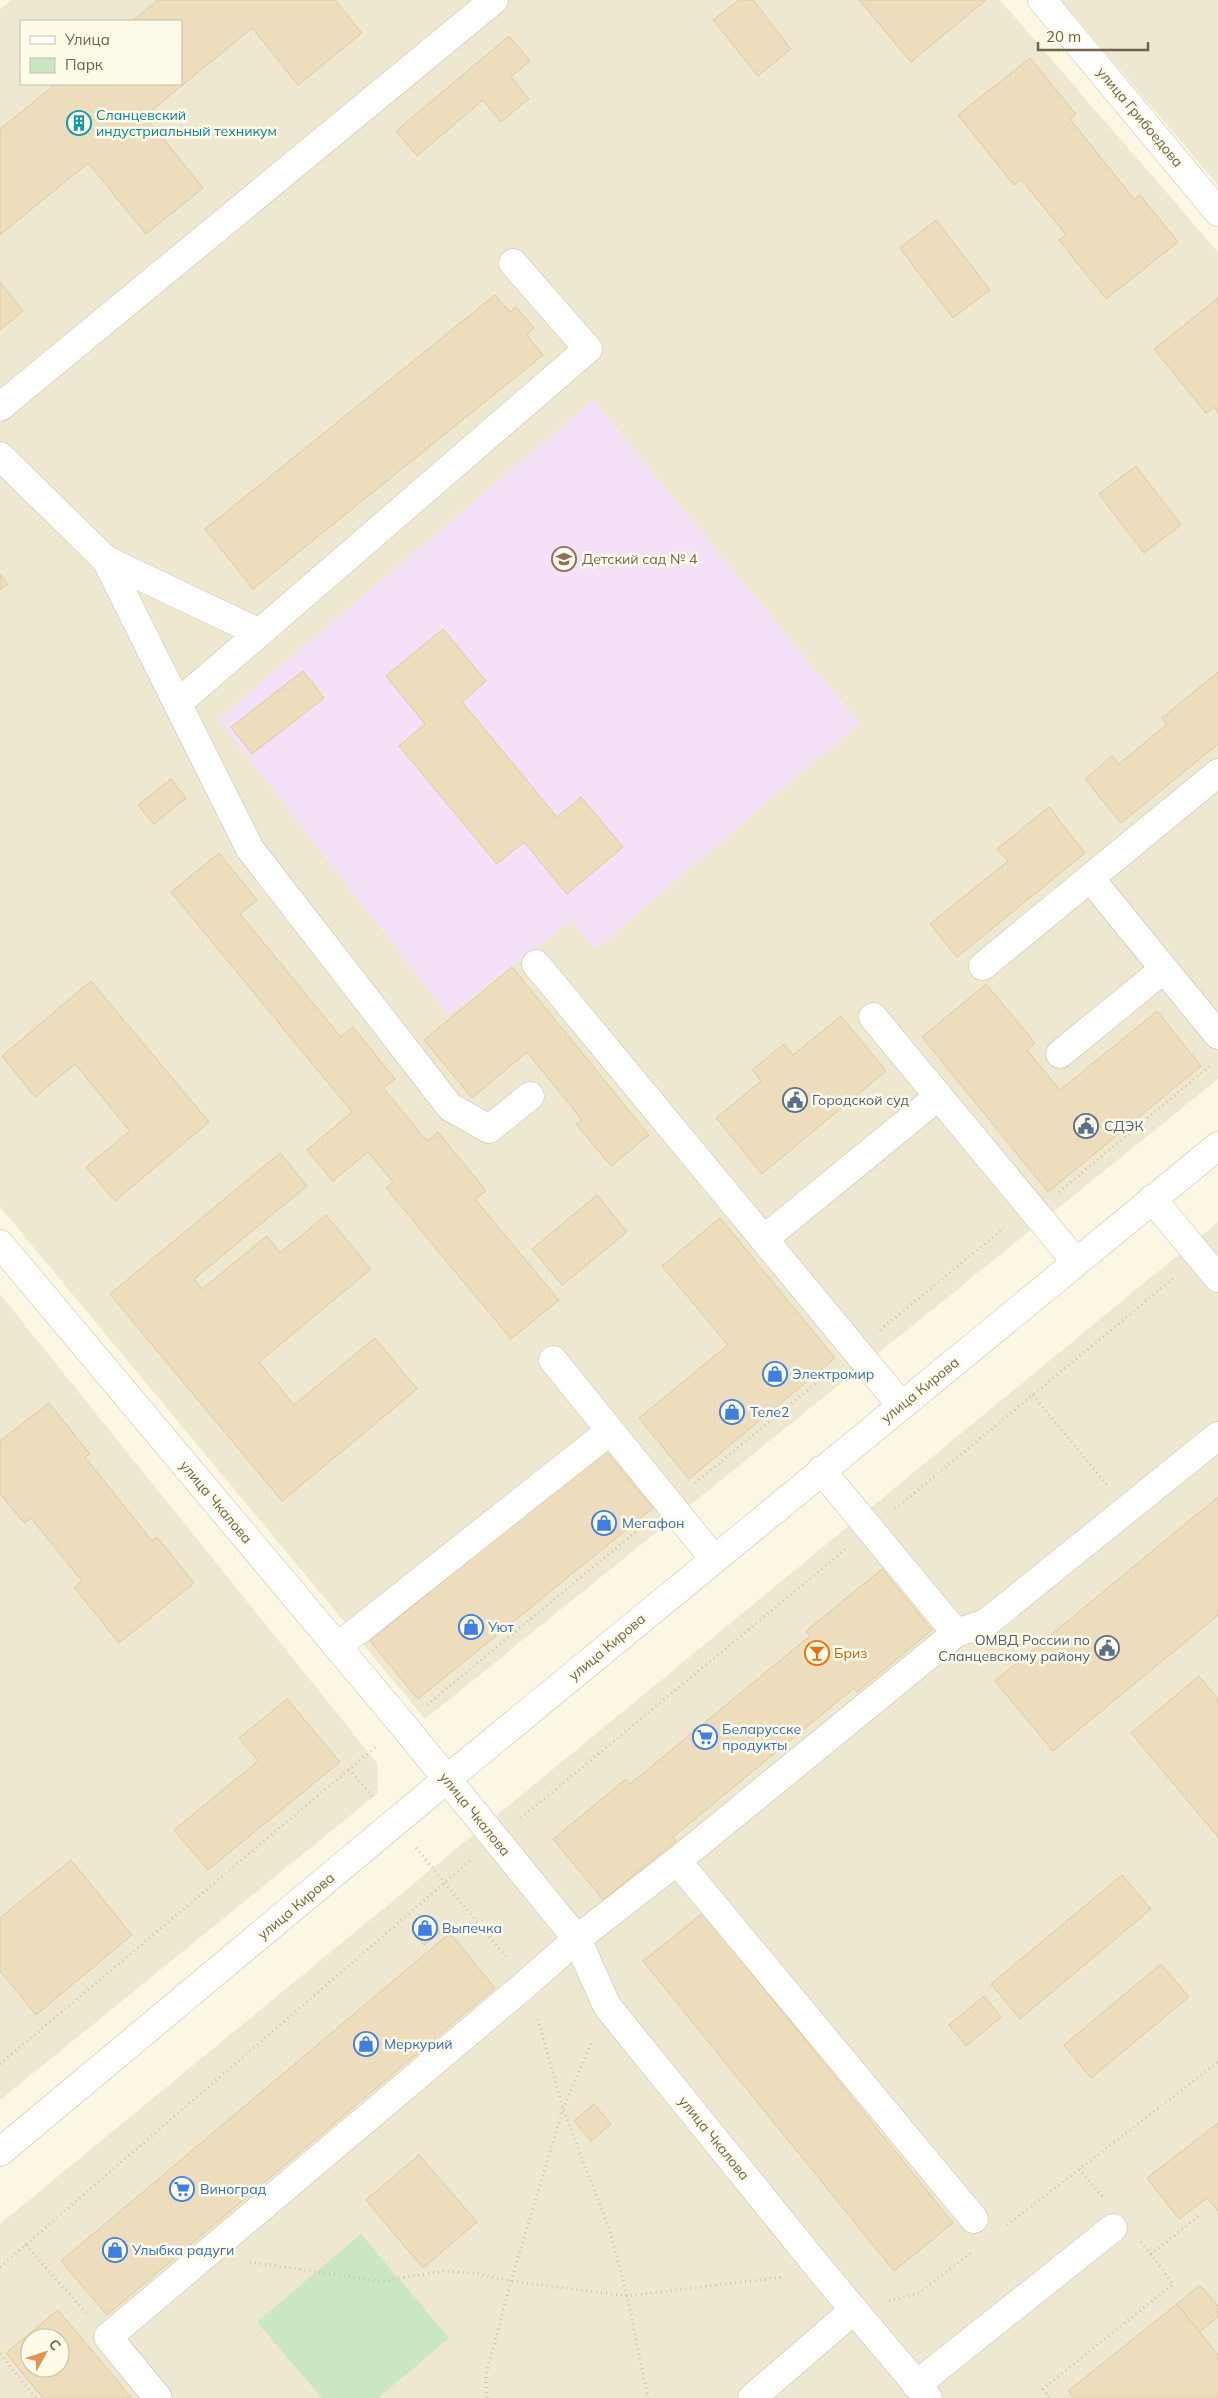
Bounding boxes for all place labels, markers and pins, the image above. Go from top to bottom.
place label: Сланцевский индустриальный техникум [96,106,277,140]
building icon: Сланцевский индустриальный техникум [66,110,92,136]
school or university icon: Детский сад № 4 [551,546,577,572]
place label: Детский сад № 4 [582,550,698,568]
public building icon: Городской суд [782,1087,808,1113]
place label: Городской суд [812,1091,910,1109]
public building icon: СДЭК [1073,1113,1099,1139]
place label: СДЭК [1104,1117,1144,1135]
shop icon: Электромир [762,1361,788,1387]
place label: Электромир [792,1365,874,1383]
shop icon: Теле2 [719,1399,745,1425]
place label: Теле2 [750,1403,790,1421]
shop icon: Мегафон [591,1510,617,1536]
place label: Мегафон [622,1514,684,1532]
shop icon: Уют [458,1614,484,1640]
place label: Уют [487,1618,515,1636]
place label: ОМВД России по Сланцевскому району [938,1631,1090,1665]
public building icon: ОМВД России по Сланцевскому району [1094,1635,1120,1661]
bar icon: Бриз [804,1640,830,1666]
place label: Бриз [834,1644,867,1662]
place label: Беларусске продукты [722,1720,802,1754]
supermarket icon: Беларусске продукты [692,1724,718,1750]
shop icon: Выпечка [412,1915,438,1941]
place label: Выпечка [442,1919,502,1937]
shop icon: Меркурий [353,2031,379,2057]
place label: Меркурий [384,2035,453,2053]
supermarket icon: Виноград [169,2176,195,2202]
place label: Виноград [200,2180,267,2198]
shop icon: Улыбка радуги [102,2237,128,2263]
place label: Улыбка радуги [131,2241,234,2259]

